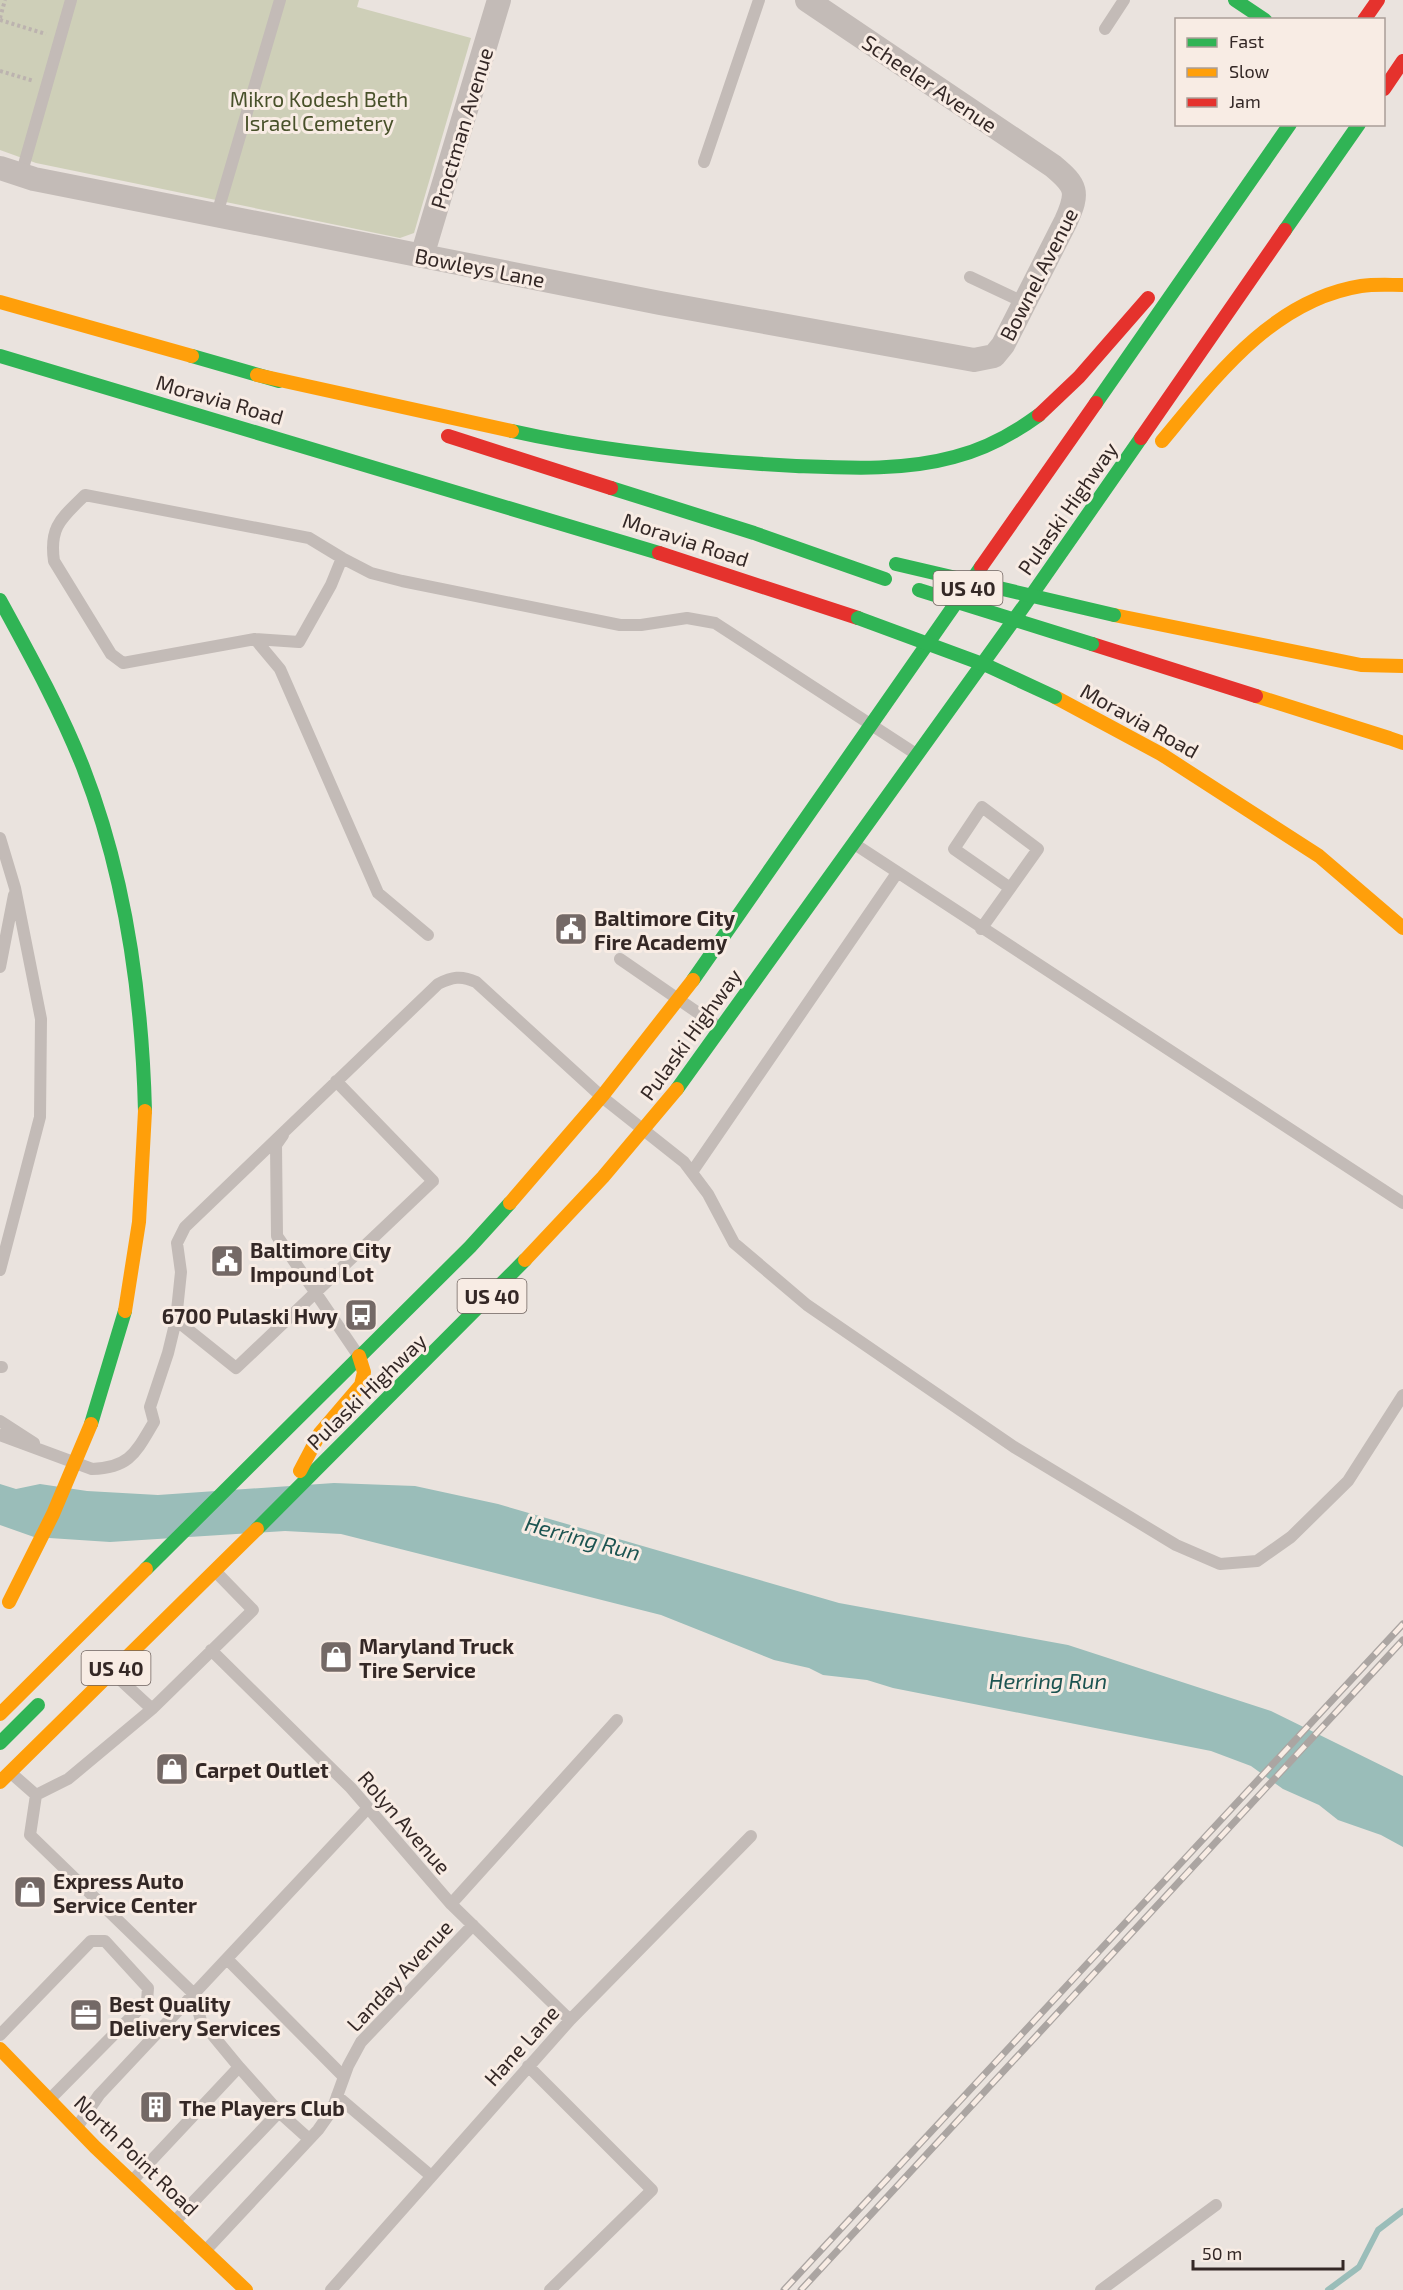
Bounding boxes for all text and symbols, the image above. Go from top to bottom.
legend [1175,18,1385,126]
street label: Scheeler Avenue [858,29,1002,137]
text: Fast [1229,30,1264,52]
street label: Proctman Avenue [425,44,497,212]
text: Slow [1229,60,1270,82]
park label: Mikro Kodesh Beth Israel Cemetery [230,86,408,135]
text: Jam [1229,90,1261,112]
street label: Bownel Avenue [994,203,1082,345]
street label: Bowleys Lane [413,242,547,292]
street label: Moravia Road [153,369,287,429]
street label: Pulaski Highway [1012,437,1122,579]
street label: Moravia Road [620,507,752,571]
road number: US 40 [934,571,1002,605]
street label: Moravia Road [1077,677,1203,763]
place label: Baltimore City Fire Academy [594,905,735,955]
public building icon: Baltimore City Fire Academy [553,911,589,947]
street label: Pulaski Highway [634,963,746,1105]
place label: Baltimore City Impound Lot [250,1237,391,1286]
public building icon: Baltimore City Impound Lot [209,1243,245,1279]
road number: US 40 [458,1279,526,1313]
bus stop icon: 6700 Pulaski Hwy [343,1297,379,1333]
place label: 6700 Pulaski Hwy [162,1303,338,1329]
street label: Pulaski Highway [301,1328,431,1454]
water label: Herring Run [522,1509,644,1565]
place label: Maryland Truck Tire Service [359,1633,514,1682]
shop icon: Maryland Truck Tire Service [318,1639,354,1675]
road number: US 40 [82,1651,150,1685]
water label: Herring Run [989,1667,1107,1693]
shop icon: Carpet Outlet [154,1751,190,1787]
place label: Carpet Outlet [195,1757,329,1782]
street label: Rolyn Avenue [353,1765,457,1879]
place label: Express Auto Service Center [53,1868,197,1917]
shop icon: Express Auto Service Center [12,1874,48,1910]
street label: Landay Avenue [341,1914,457,2036]
place label: Best Quality Delivery Services [109,1991,281,2041]
office icon: Best Quality Delivery Services [68,1997,104,2033]
street label: Hane Lane [478,2000,564,2090]
building icon: The Players Club [138,2089,174,2125]
street label: North Point Road [70,2090,204,2220]
place label: The Players Club [179,2095,345,2121]
scale bar [1193,2233,1343,2271]
text: 50 m [1202,2242,1242,2264]

